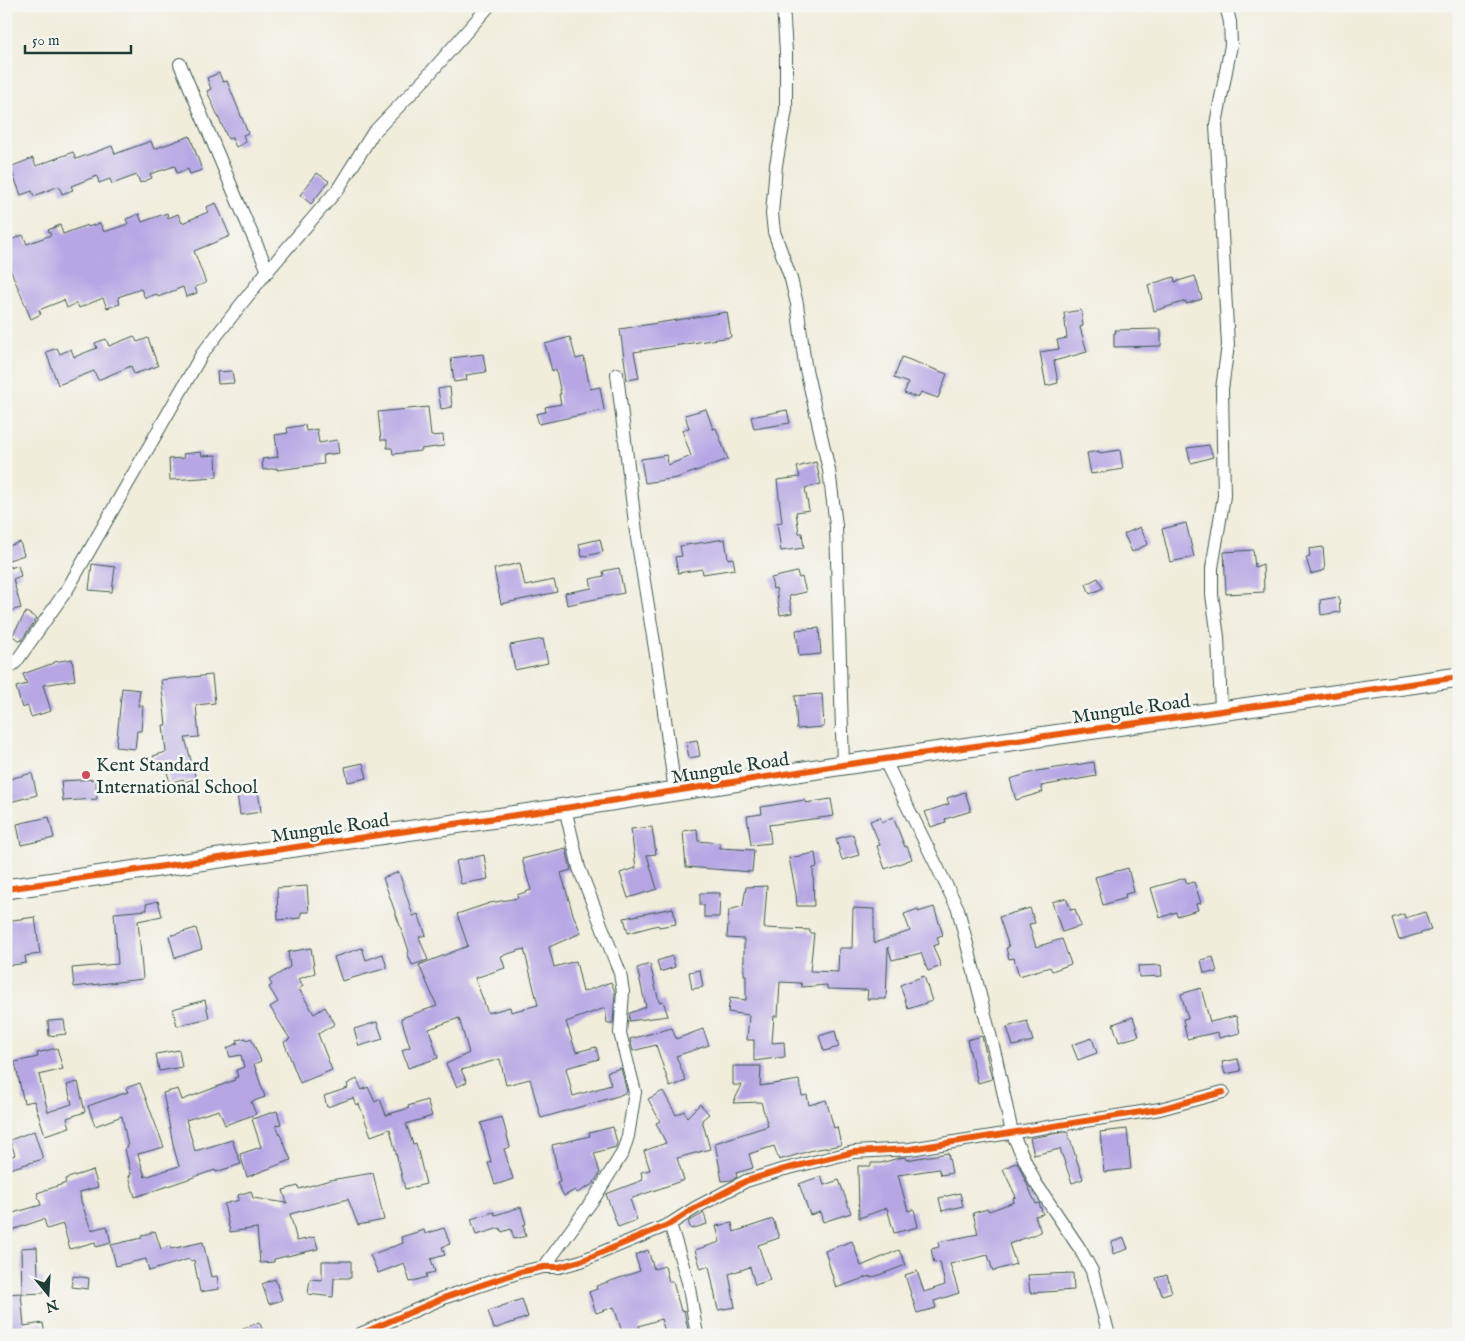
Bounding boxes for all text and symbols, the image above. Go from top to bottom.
scale bar [25,22,131,54]
text: 50 m [32,31,60,50]
street label: Mungule Road [1071,690,1193,730]
street label: Mungule Road [670,748,792,790]
place label: Kent Standard International School [96,754,258,800]
marker: Kent Standard International School [80,769,92,781]
street label: Mungule Road [270,809,392,849]
north arrow [22,1268,72,1318]
text: N [43,1295,61,1316]

